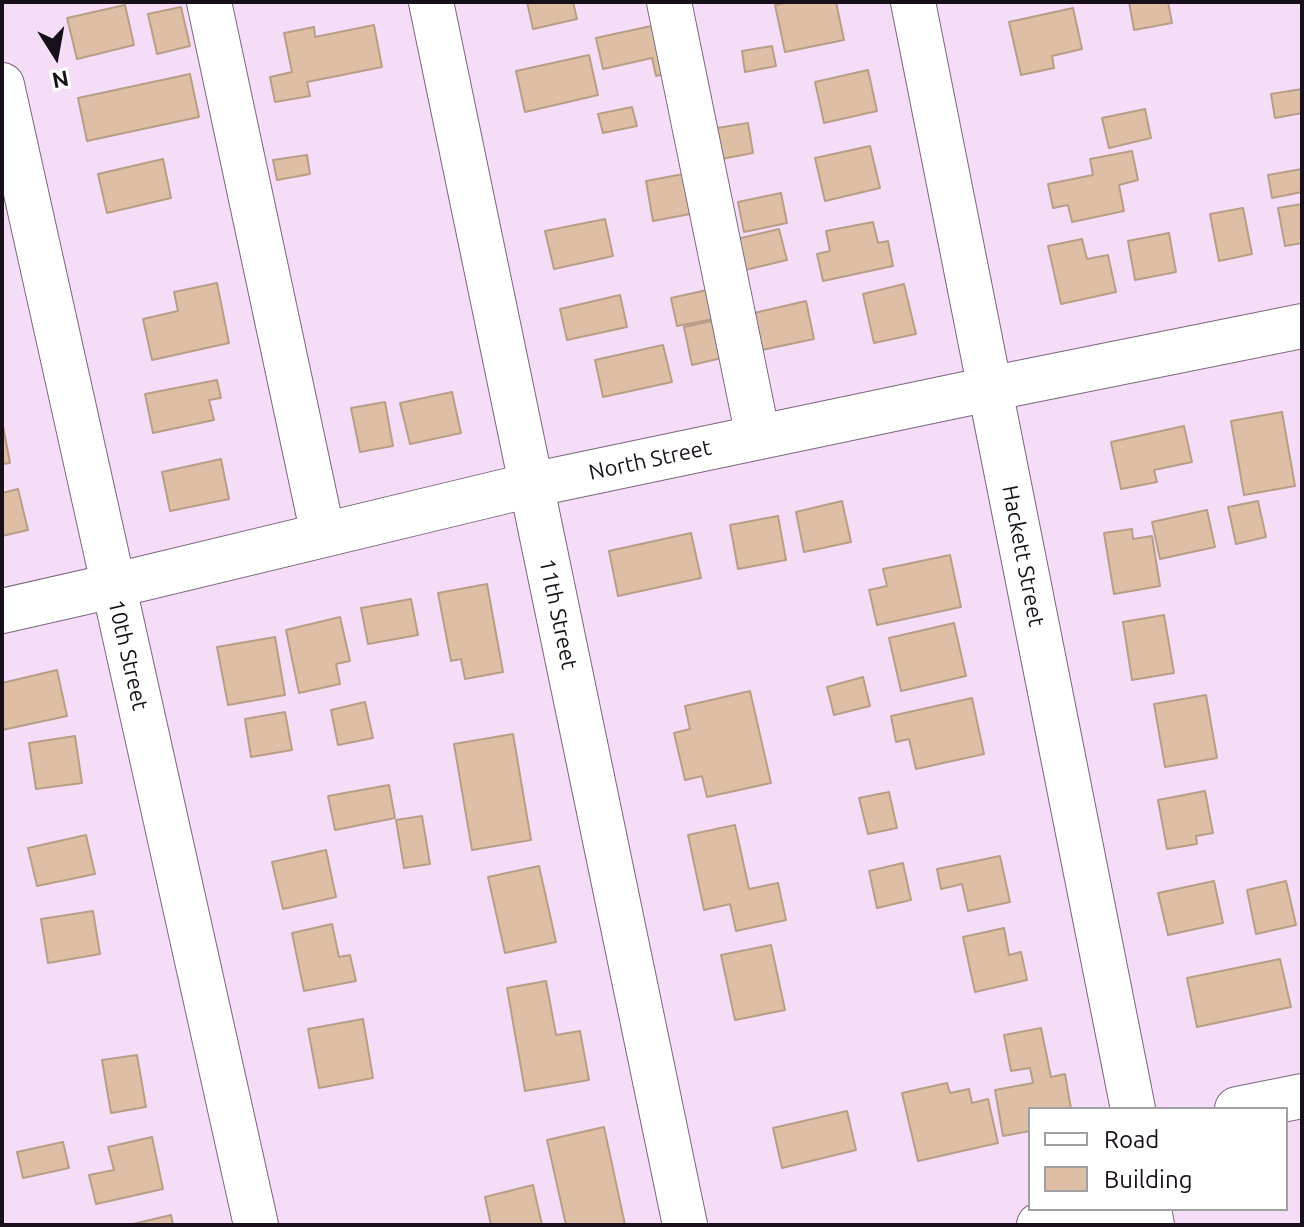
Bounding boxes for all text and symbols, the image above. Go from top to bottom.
north arrow [16,16,96,96]
text: N [50,66,71,94]
street label: North Street [586,434,714,486]
street label: Hackett Street [996,483,1050,629]
street label: 11th Street [533,556,583,672]
street label: 10th Street [102,597,154,713]
legend [1028,1107,1288,1211]
text: Road [1104,1126,1159,1153]
text: Building [1104,1166,1192,1193]

